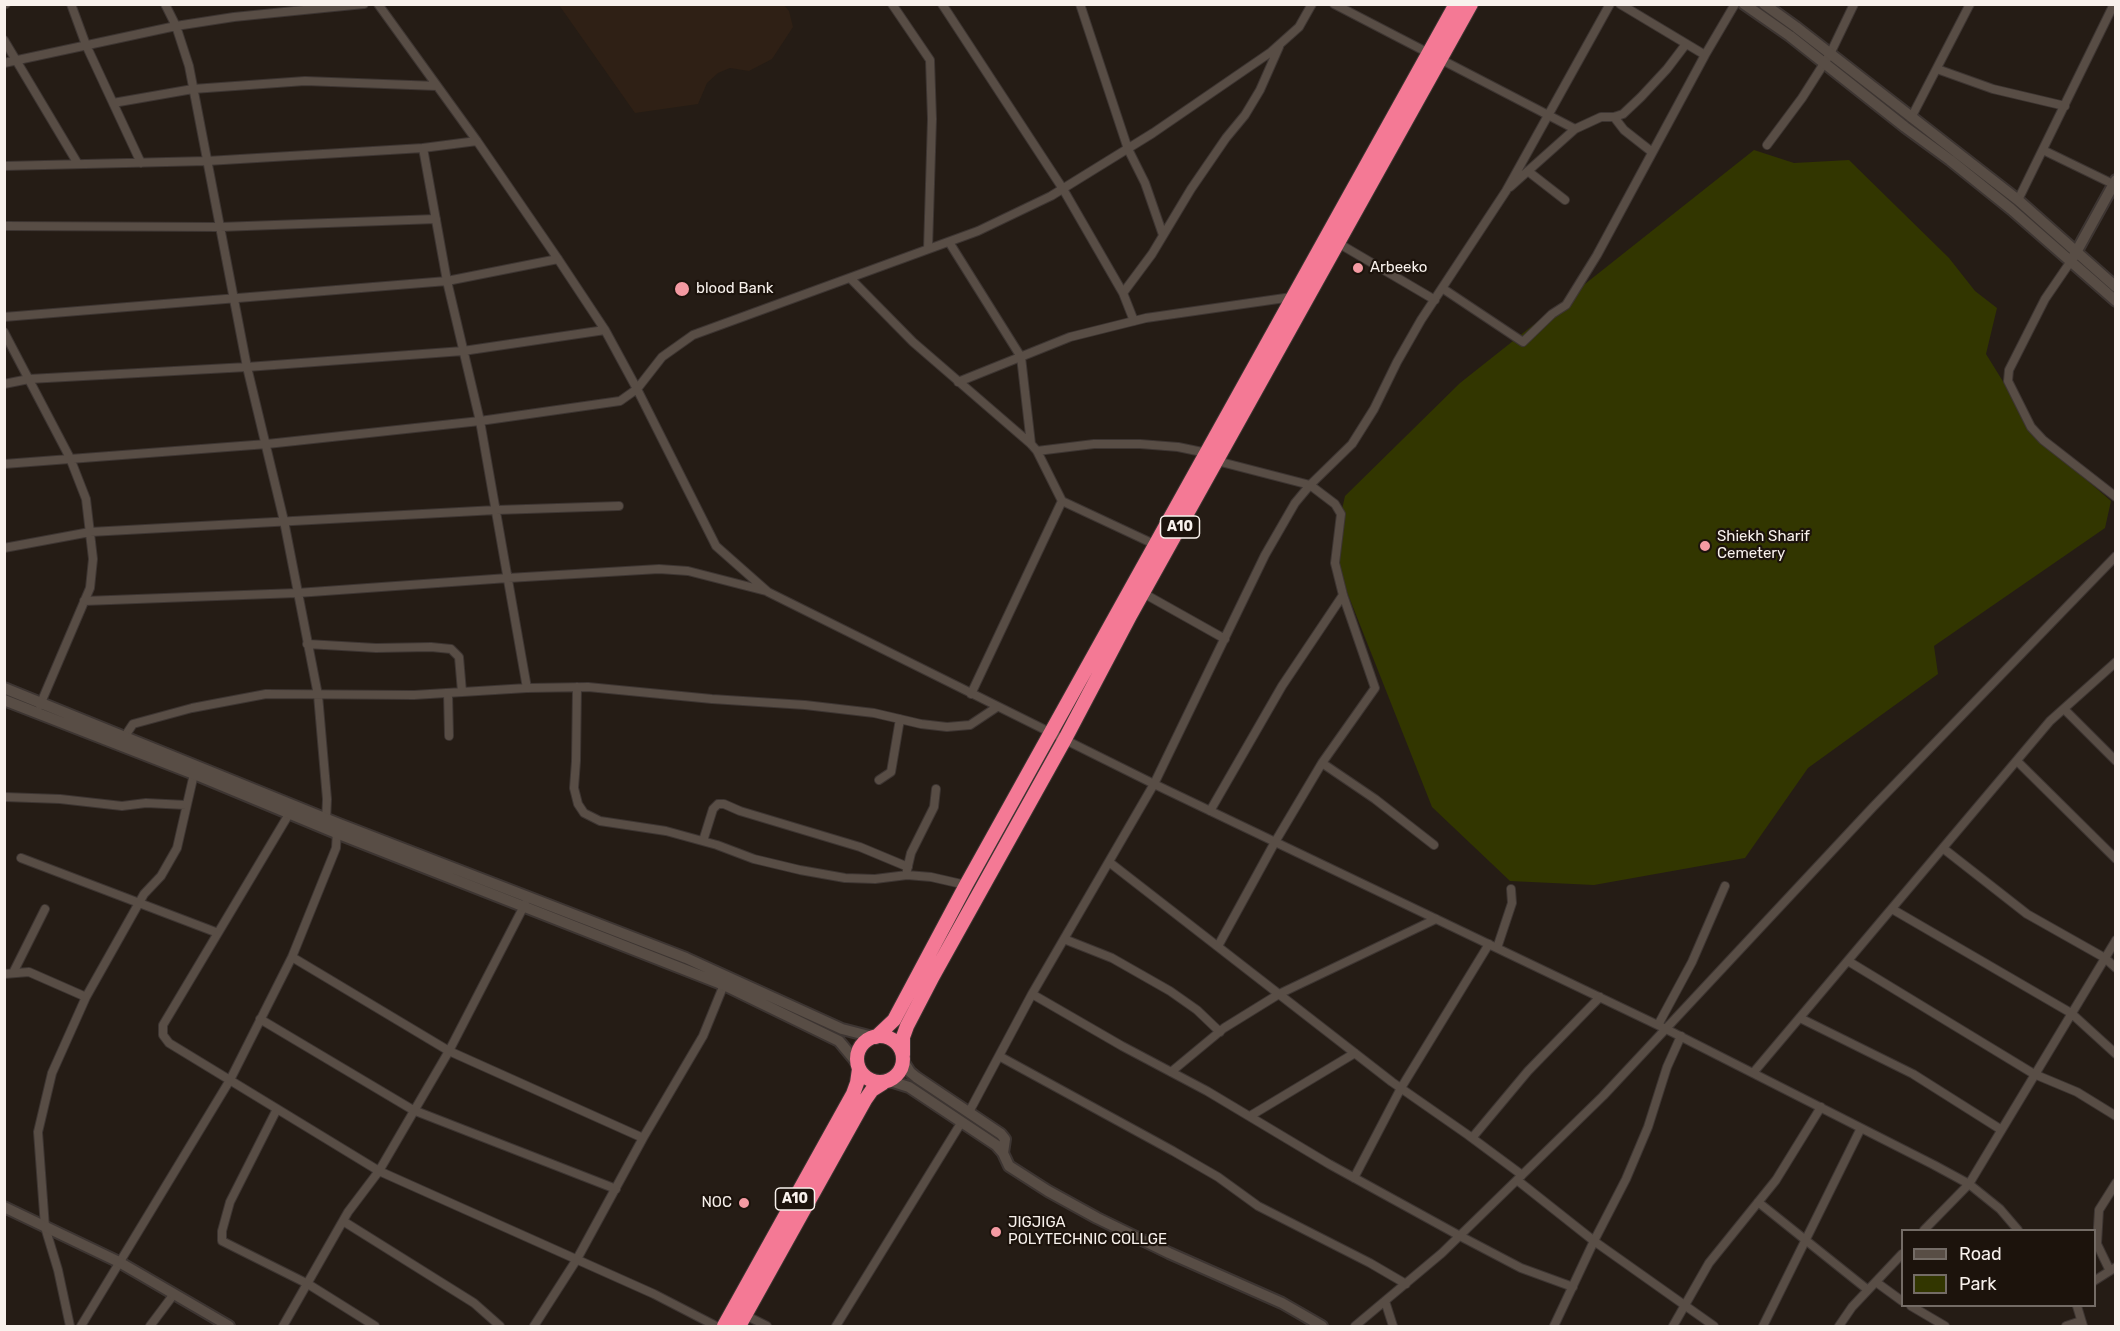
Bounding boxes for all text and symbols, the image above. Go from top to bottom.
place label: Arbeeko [1370,259,1427,277]
marker: Arbeeko [1351,261,1365,275]
marker: blood Bank [673,280,691,298]
place label: blood Bank [696,280,774,298]
road number: A10 [1160,516,1200,538]
place label: Shiekh Sharif Cemetery [1717,528,1810,563]
marker: Shiekh Sharif Cemetery [1698,539,1712,553]
road number: A10 [776,1188,814,1210]
place label: NOC [701,1194,732,1212]
marker: NOC [737,1196,751,1210]
place label: JIGJIGA POLYTECHNIC COLLGE [1008,1214,1167,1249]
marker: JIGJIGA POLYTECHNIC COLLGE [989,1225,1003,1239]
legend [1901,1229,2096,1307]
text: Road [1959,1243,2002,1265]
text: Park [1959,1273,1996,1295]

